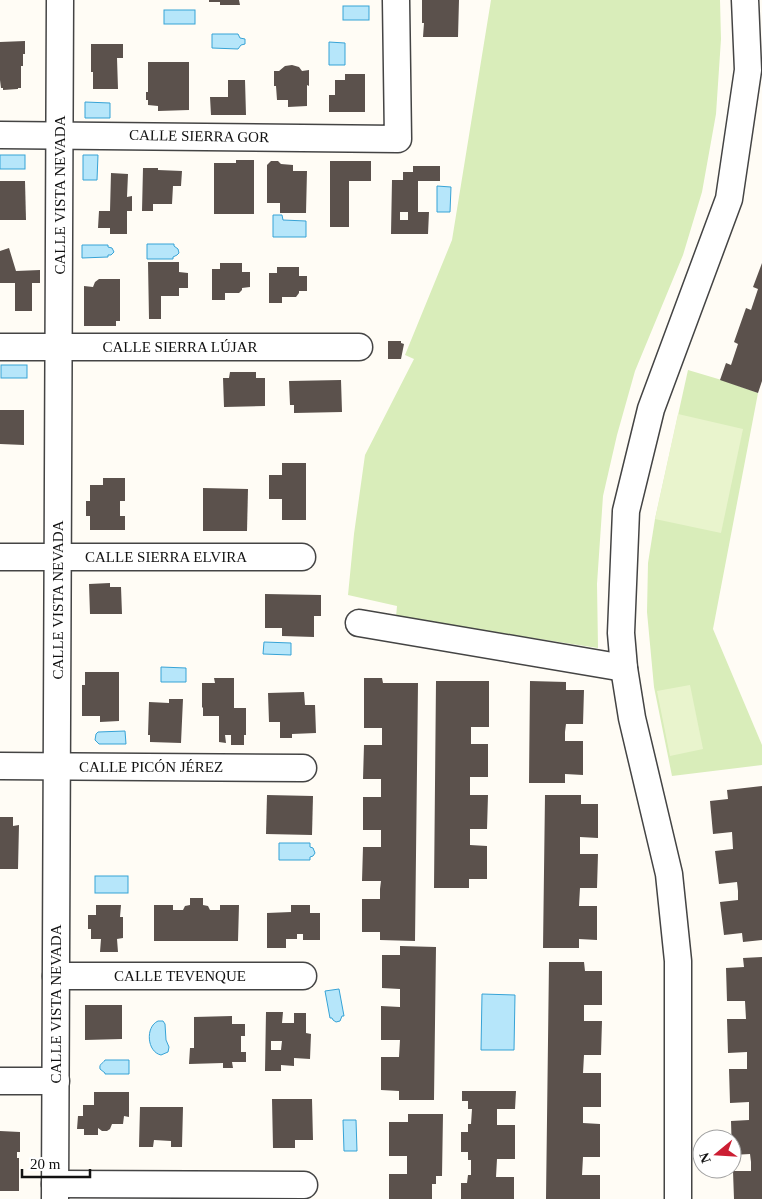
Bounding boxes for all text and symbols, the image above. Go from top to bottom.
street label: CALLE VISTA NEVADA [52,115,68,275]
street label: CALLE SIERRA GOR [129,127,269,145]
street label: CALLE SIERRA LÚJAR [102,339,258,355]
street label: CALLE VISTA NEVADA [50,520,66,680]
street label: CALLE SIERRA ELVIRA [85,549,247,565]
street label: CALLE PICÓN JÉREZ [79,759,223,775]
street label: CALLE VISTA NEVADA [48,924,64,1084]
street label: CALLE TEVENQUE [114,968,246,984]
north arrow [692,1129,742,1179]
scale bar [22,1146,90,1178]
text: N [696,1151,714,1165]
text: 20 m [30,1156,61,1172]

